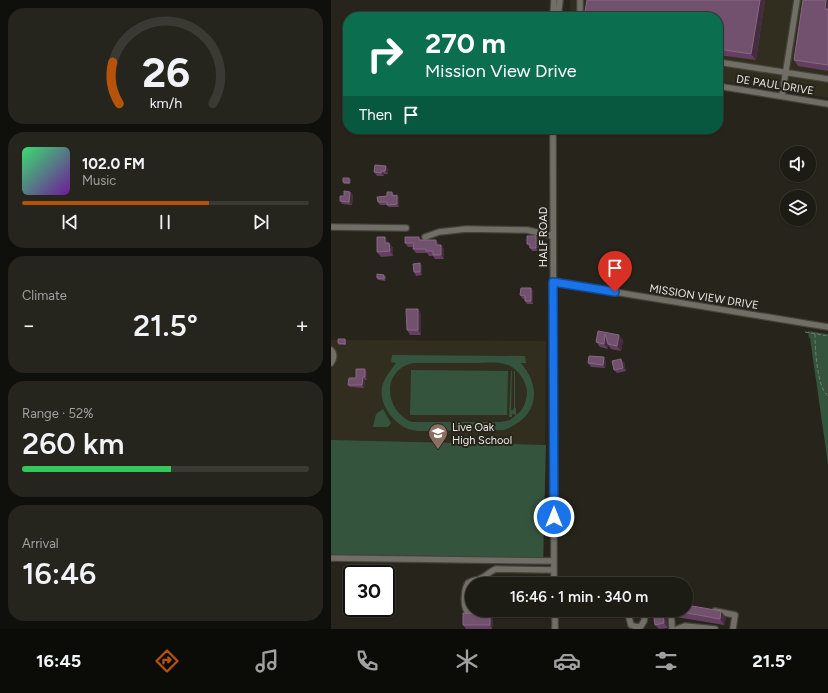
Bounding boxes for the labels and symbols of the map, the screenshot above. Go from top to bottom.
street label: DE PAUL DRIVE [735,72,815,98]
street label: HALF ROAD [537,206,550,267]
pin [598,251,632,292]
street label: MISSION VIEW DRIVE [648,282,760,312]
place label: Live Oak High School [452,421,512,447]
school or university icon: Live Oak High School [427,422,449,450]
position arrow [533,496,575,538]
speed limit sign: 30 [343,565,395,617]

